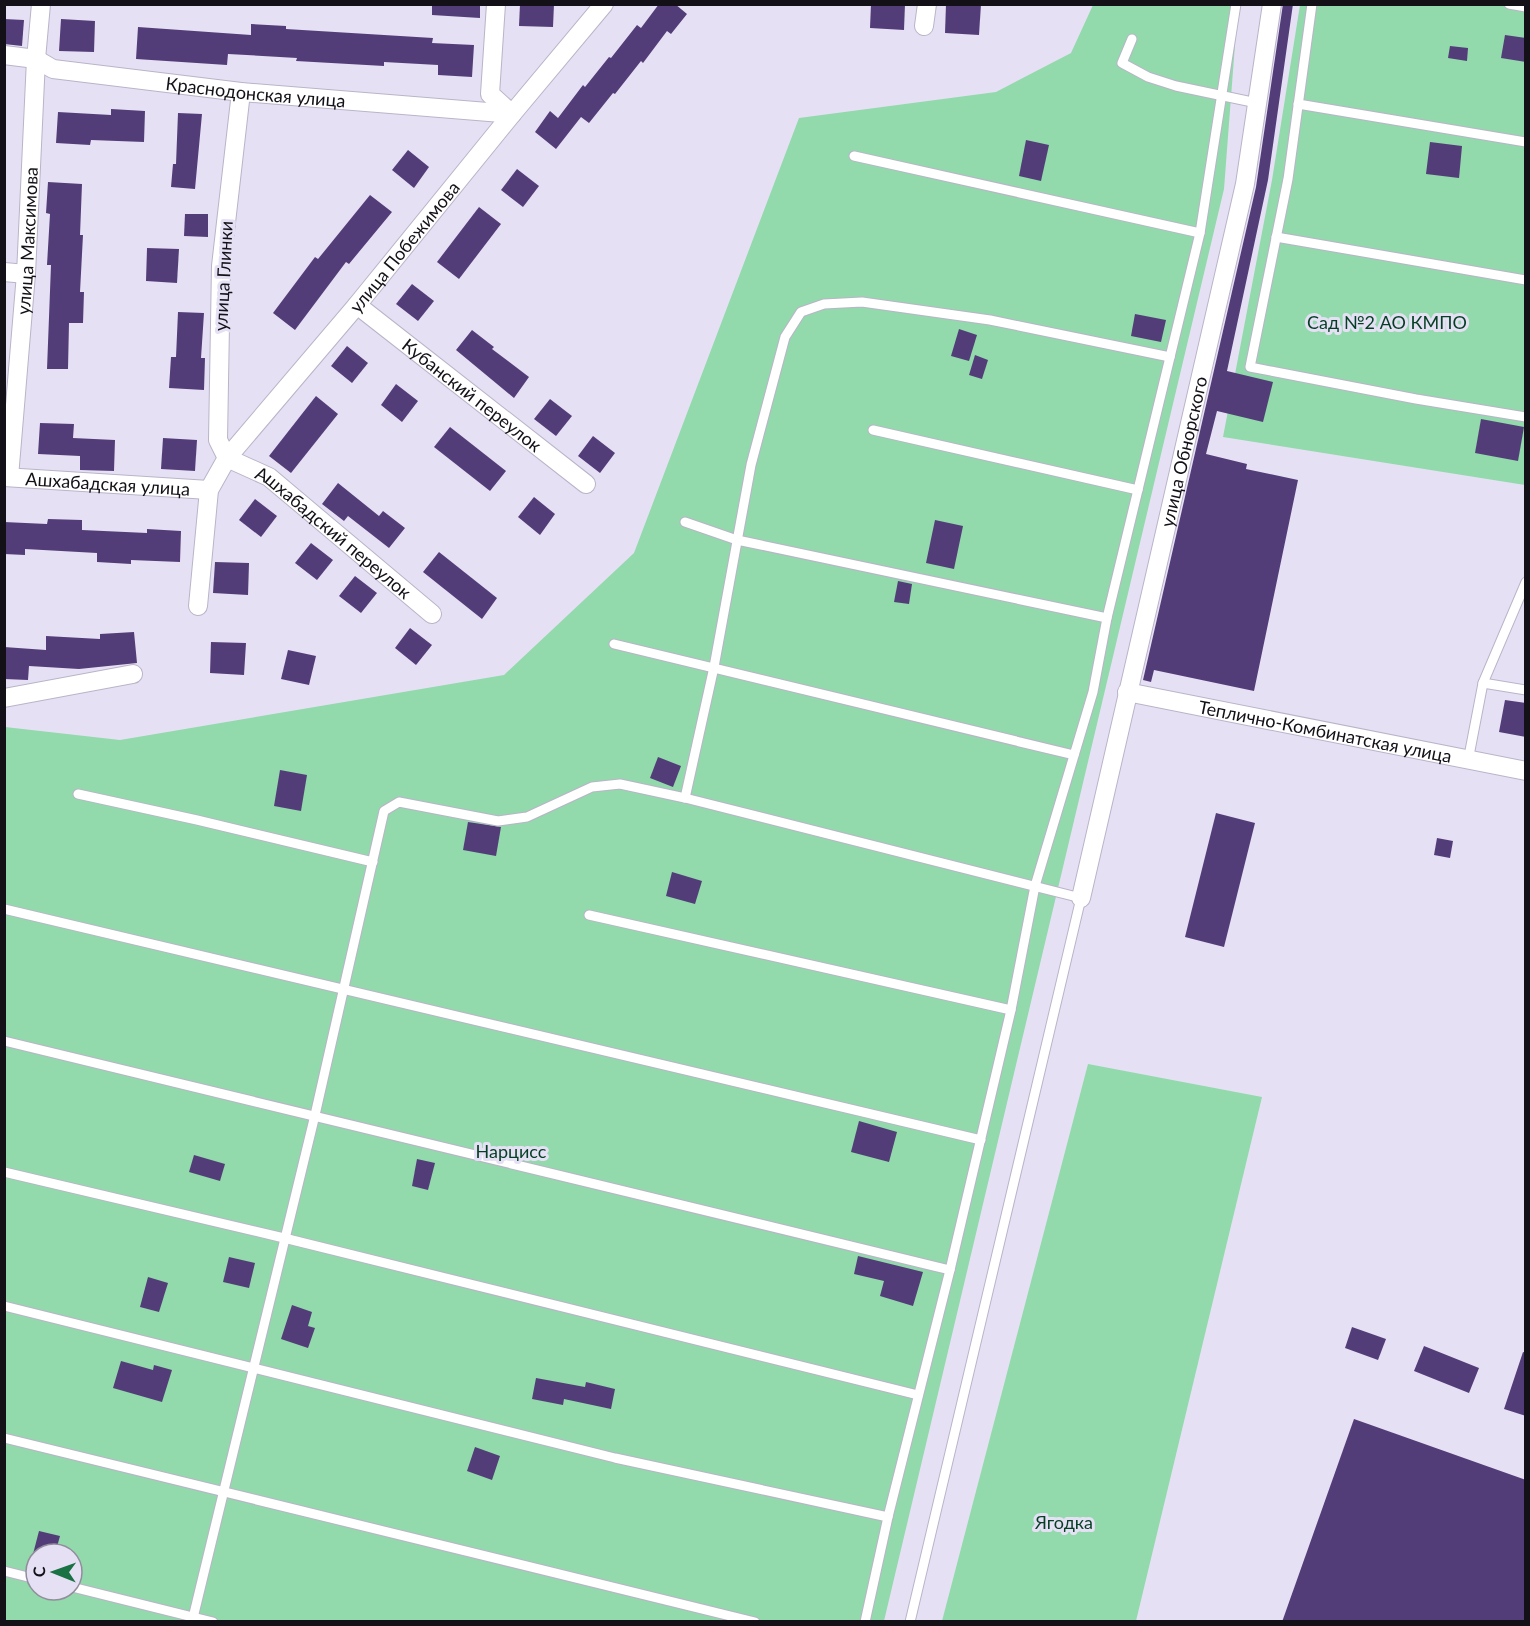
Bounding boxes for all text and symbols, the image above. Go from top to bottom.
street label: Краснодонская улица [165,72,346,111]
street label: улица Максимова [12,166,42,315]
street label: улица Побежимова [345,177,464,317]
street label: улица Глинки [209,220,237,332]
park label: Сад №2 АО КМПО [1307,311,1467,333]
street label: Кубанский переулок [398,334,547,457]
street label: улица Обнорского [1156,374,1212,529]
street label: Ашхабадский переулок [252,461,416,603]
street label: Ашхабадская улица [25,467,191,500]
street label: Теплично-Комбинатская улица [1197,695,1454,767]
park label: Нарцисс [476,1140,547,1162]
park label: Ягодка [1034,1511,1093,1533]
north arrow [24,1542,84,1602]
text: С [29,1566,48,1577]

